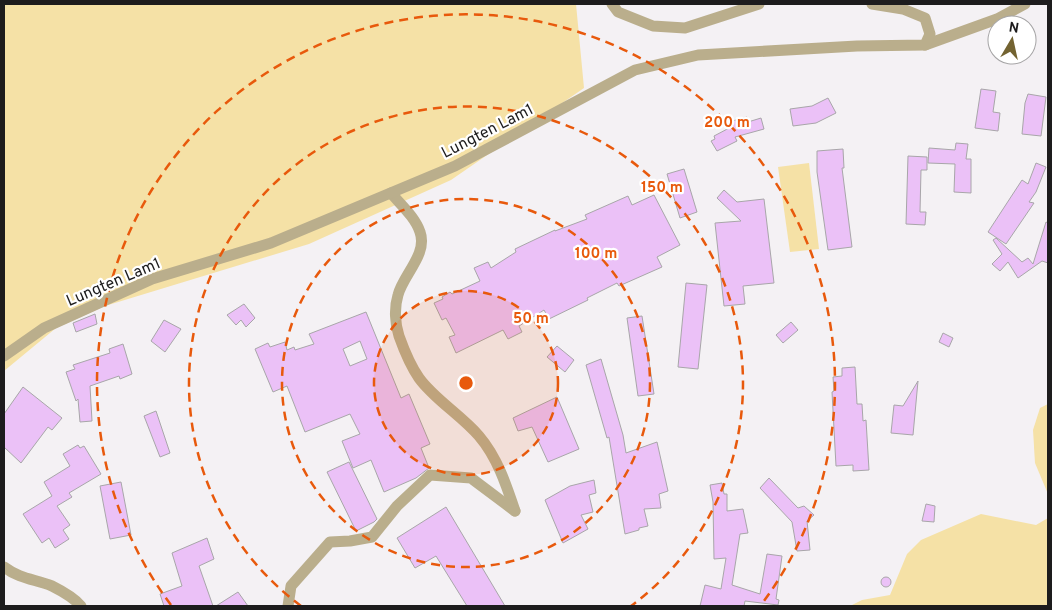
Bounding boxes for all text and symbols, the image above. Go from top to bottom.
north arrow [987,15,1037,65]
text: N [1007,19,1020,38]
street label: Lungten Lam1 [438,100,537,164]
text: 200 m [704,114,750,133]
text: 150 m [641,179,683,198]
text: 100 m [575,245,617,264]
street label: Lungten Lam1 [63,254,164,312]
text: 50 m [513,310,549,329]
centre of rings [457,374,475,392]

